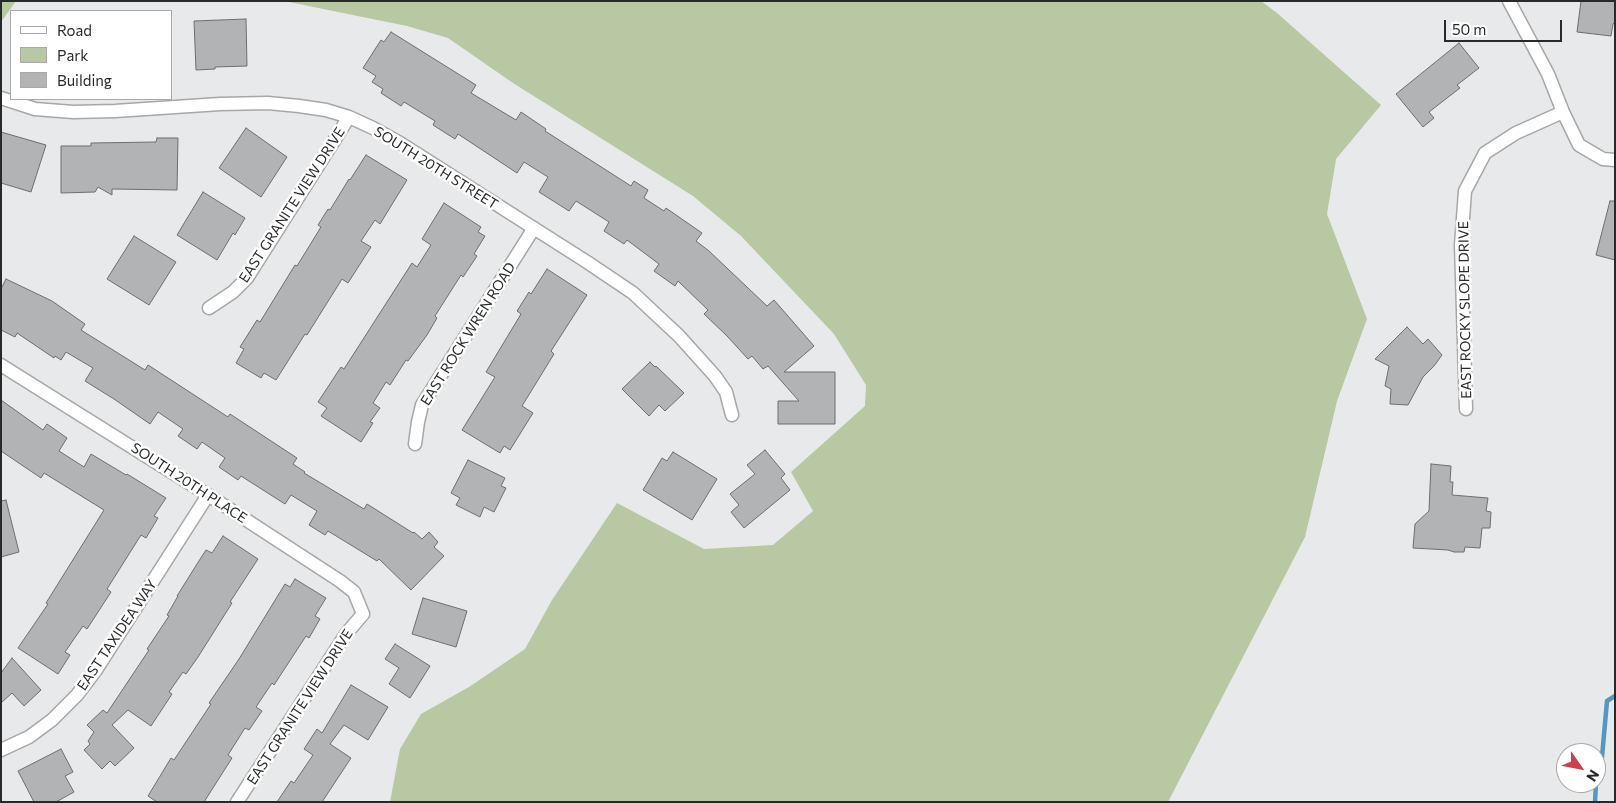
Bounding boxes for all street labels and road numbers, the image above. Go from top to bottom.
street label: SOUTH 20TH STREET [371,123,501,213]
street label: EAST GRANITE VIEW DRIVE [235,124,349,286]
street label: EAST ROCKY SLOPE DRIVE [1455,221,1475,399]
street label: EAST ROCK WREN ROAD [417,259,519,409]
street label: SOUTH 20TH PLACE [128,439,250,527]
street label: EAST TAXIDEA WAY [74,576,160,694]
street label: EAST GRANITE VIEW DRIVE [243,626,357,788]

